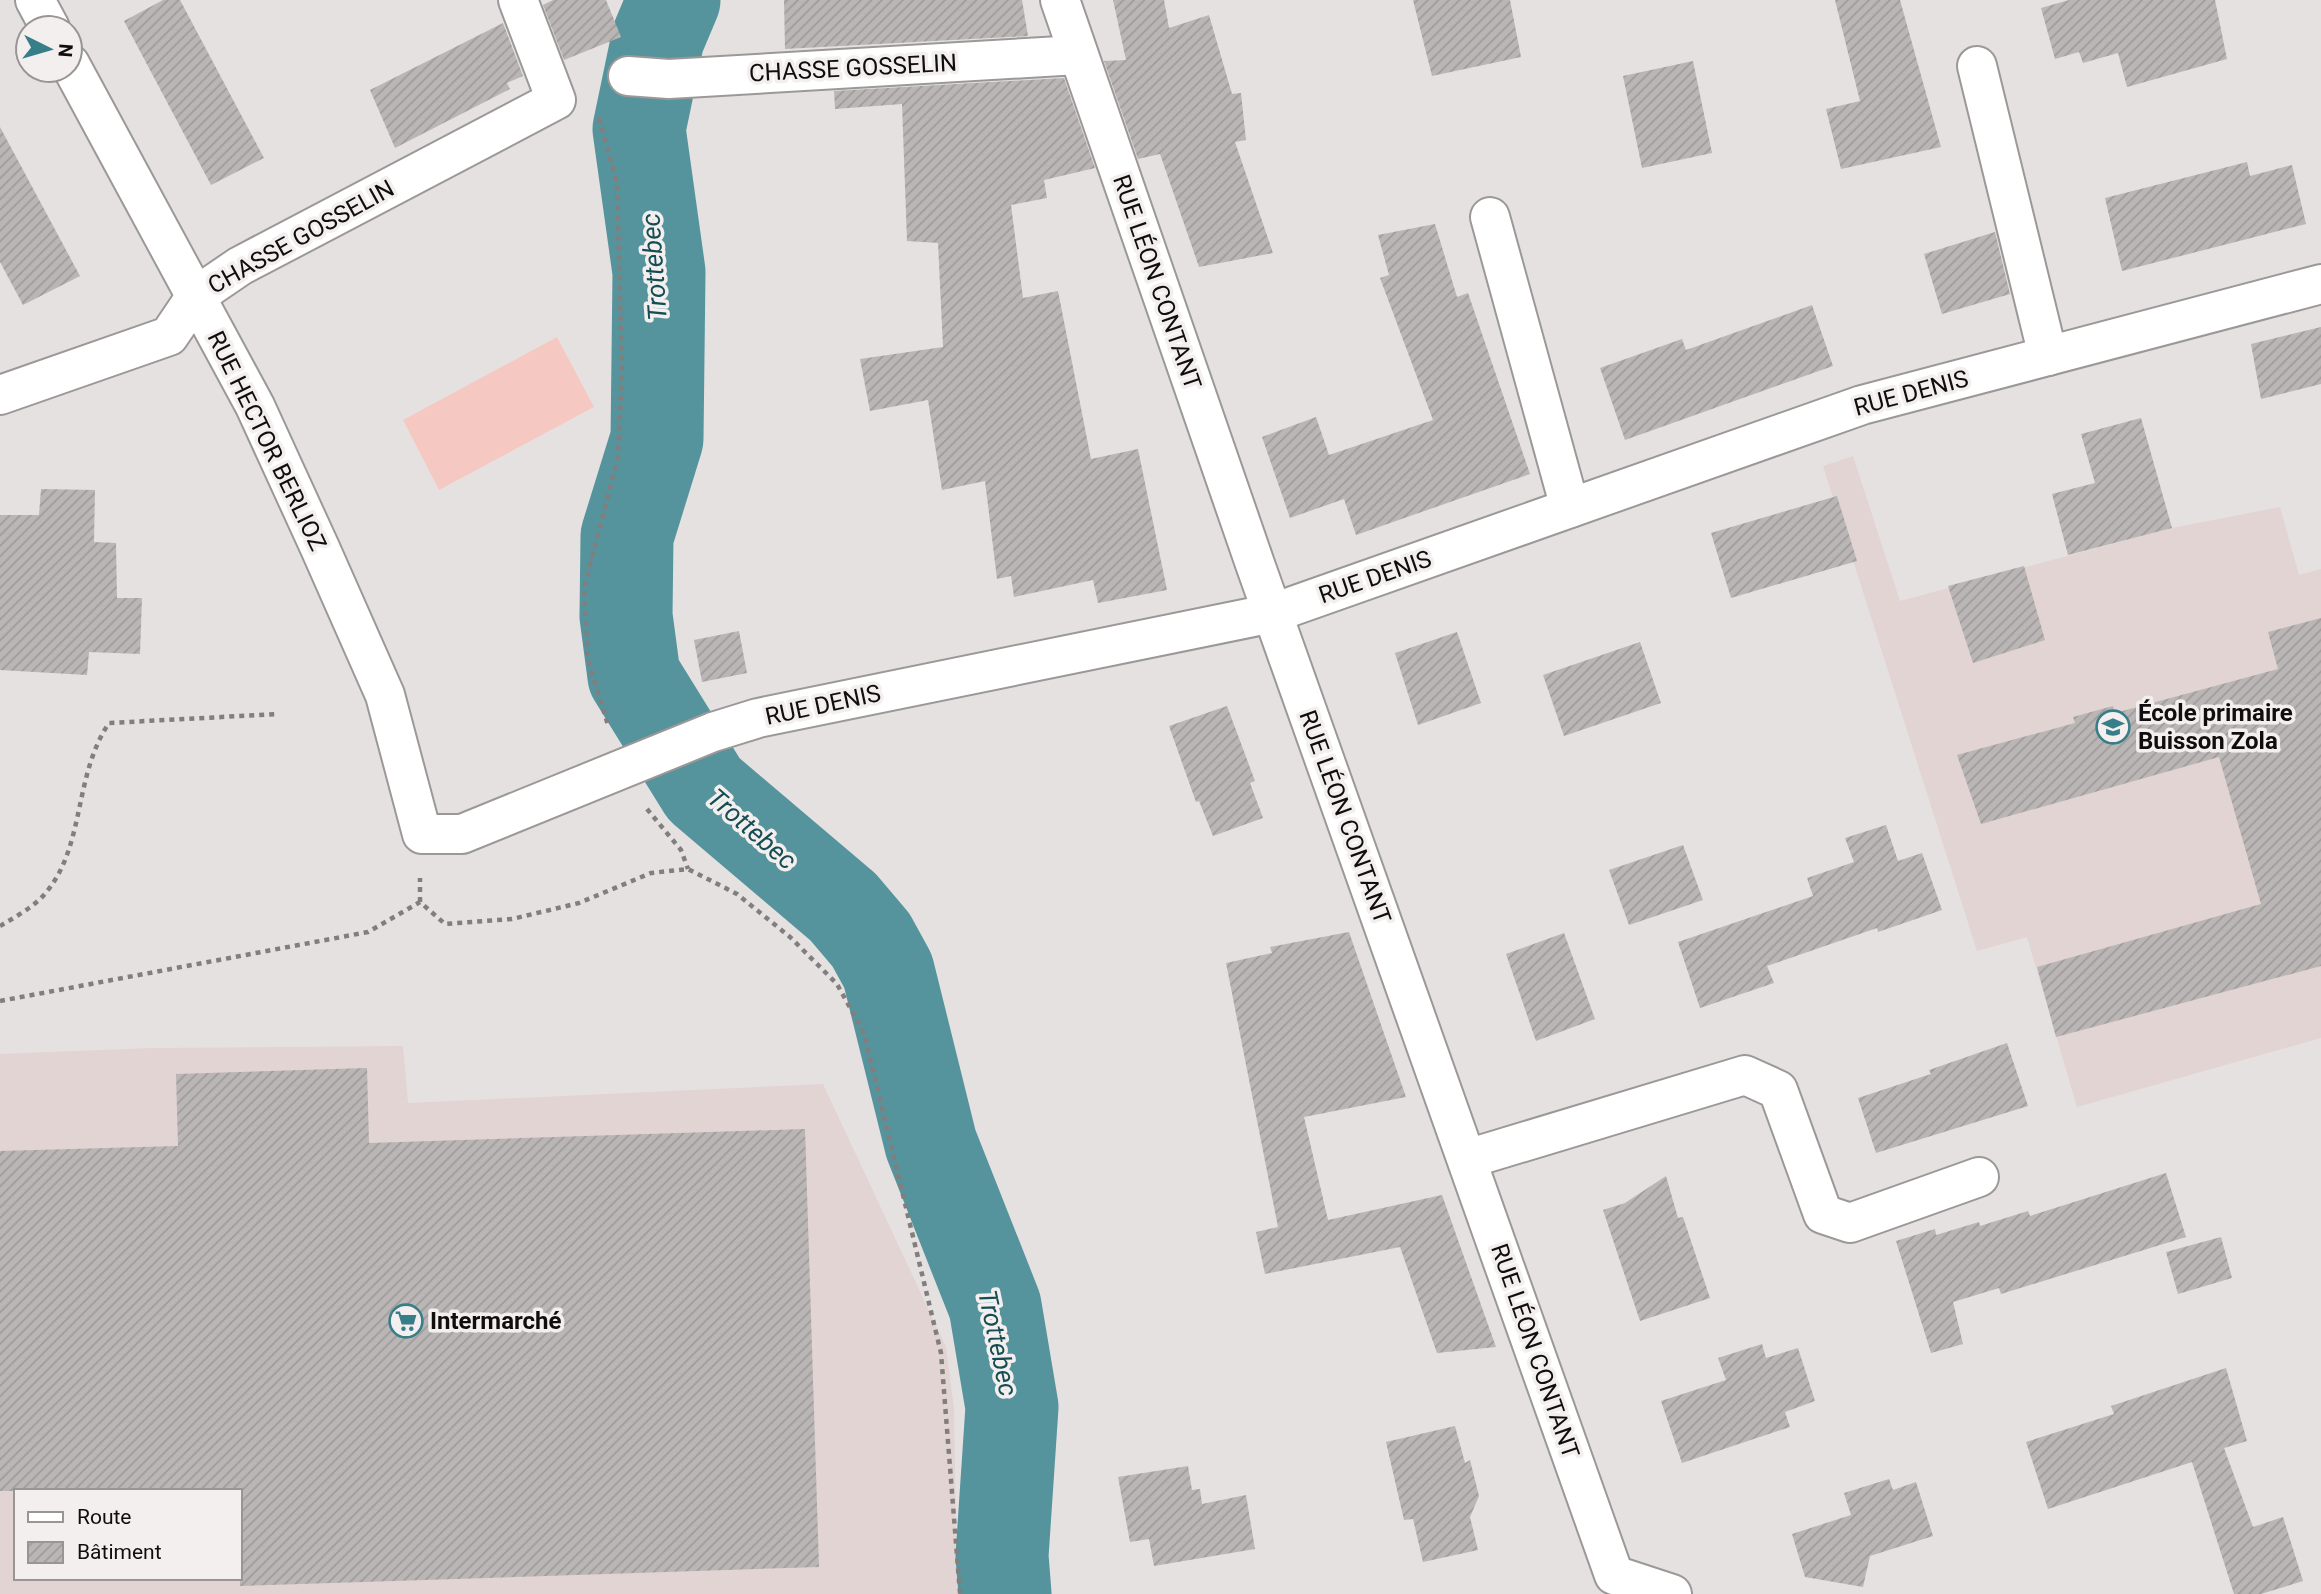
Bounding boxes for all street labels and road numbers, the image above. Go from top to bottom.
street label: CHASSE GOSSELIN [748,49,958,87]
street label: RUE LÉON CONTANT [1107,171,1207,393]
street label: CHASSE GOSSELIN [203,174,399,300]
street label: RUE HECTOR BERLIOZ [202,327,332,555]
street label: RUE DENIS [1851,364,1971,422]
street label: RUE DENIS [1315,545,1435,609]
street label: RUE DENIS [763,679,883,731]
street label: RUE LÉON CONTANT [1293,706,1397,928]
street label: RUE LÉON CONTANT [1485,1240,1585,1462]

